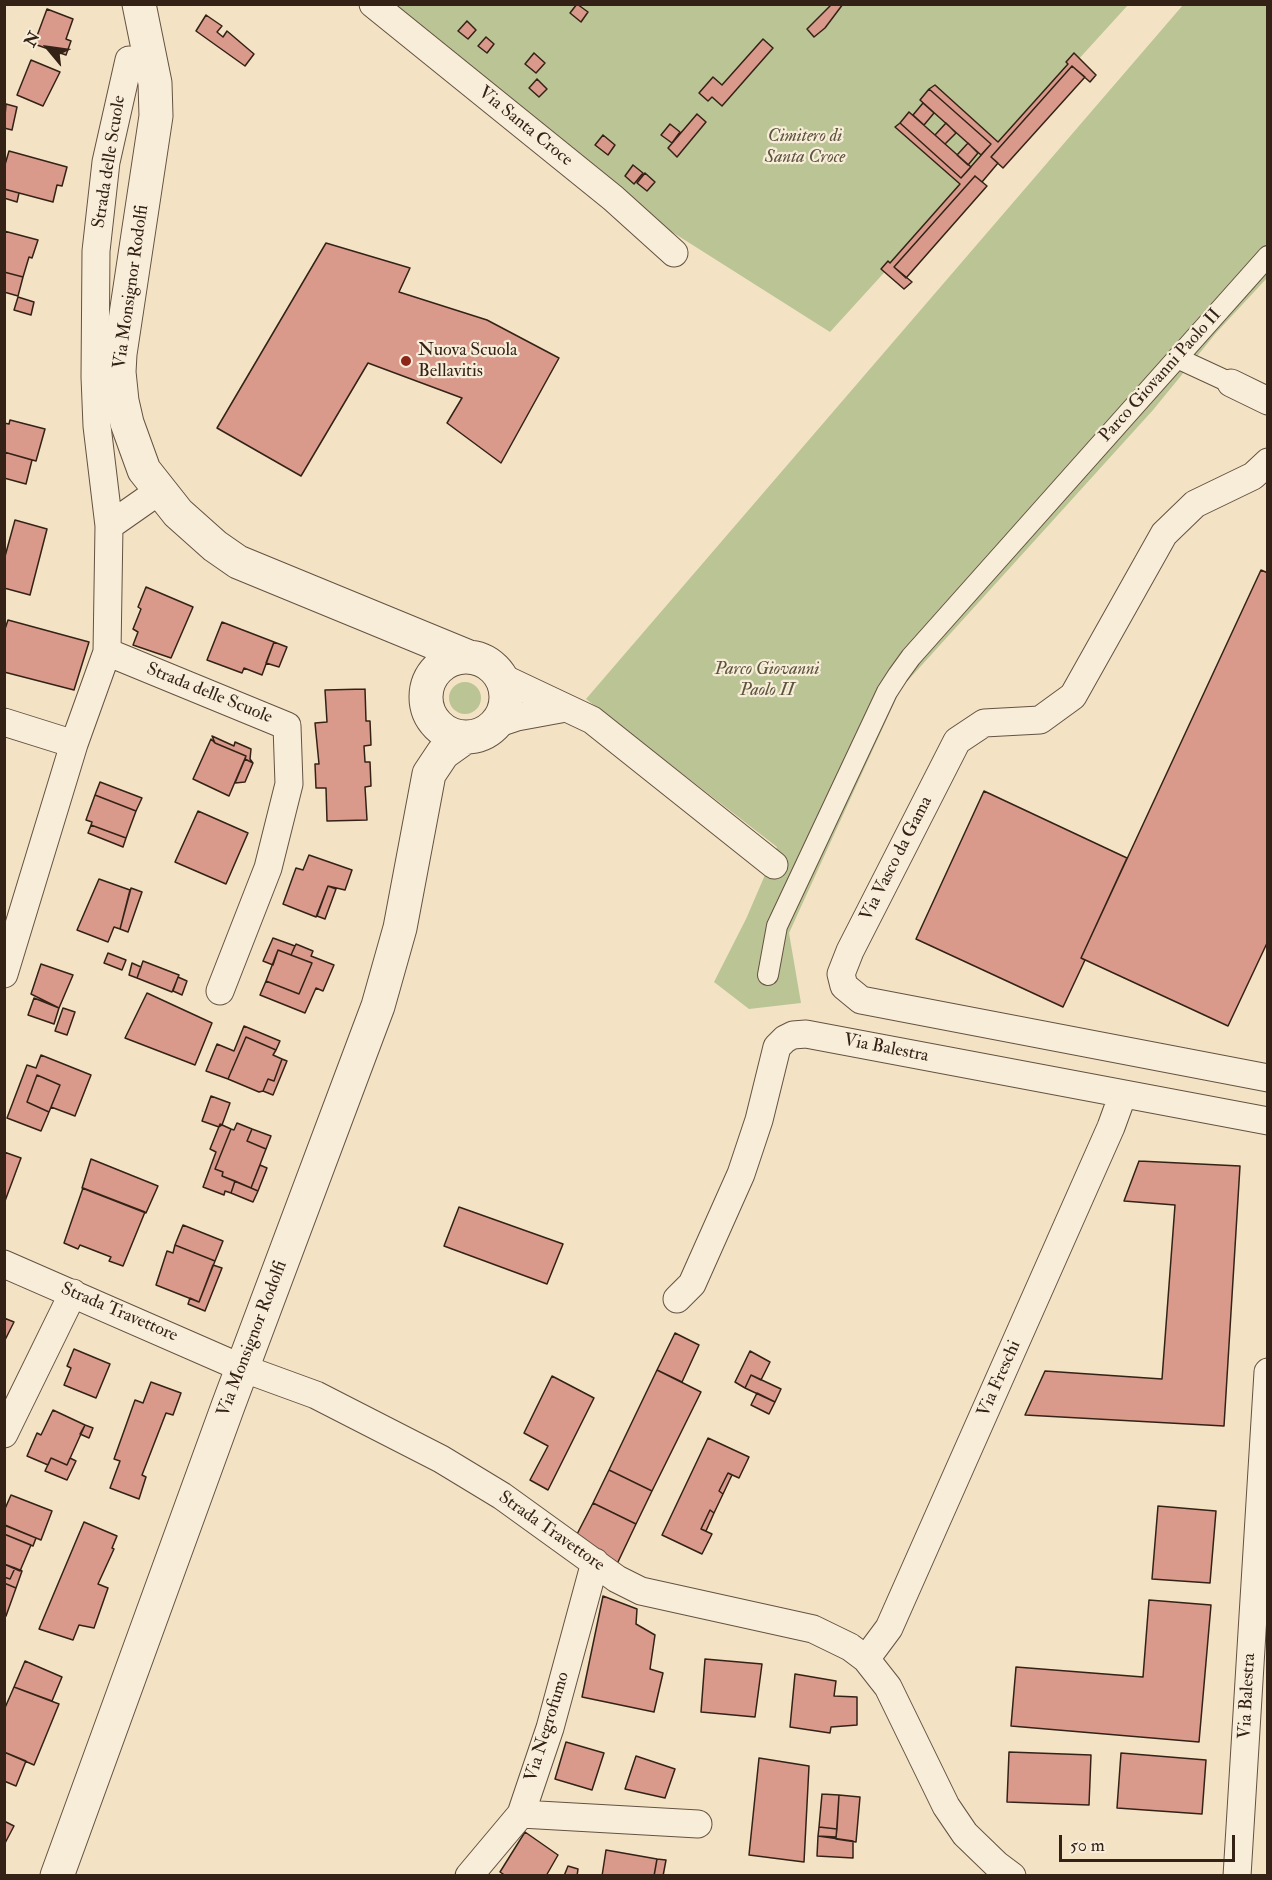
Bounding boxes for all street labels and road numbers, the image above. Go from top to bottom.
street label: Via Santa Croce [473,82,577,172]
street label: Strada delle Scuole [89,94,131,230]
street label: Via Monsignor Rodolfi [110,204,154,370]
street label: Parco Giovanni Paolo II [1095,305,1227,447]
street label: Strada delle Scuole [143,659,275,729]
street label: Via Vasco da Gama [856,793,938,925]
street label: Via Balestra [842,1030,930,1068]
street label: Via Monsignor Rodolfi [213,1258,293,1420]
street label: Strada Travettore [57,1279,181,1347]
street label: Via Freschi [974,1337,1026,1421]
street label: Strada Travettore [494,1487,608,1577]
street label: Via Balestra [1235,1652,1261,1740]
street label: Via Negrofumo [521,1669,575,1785]

